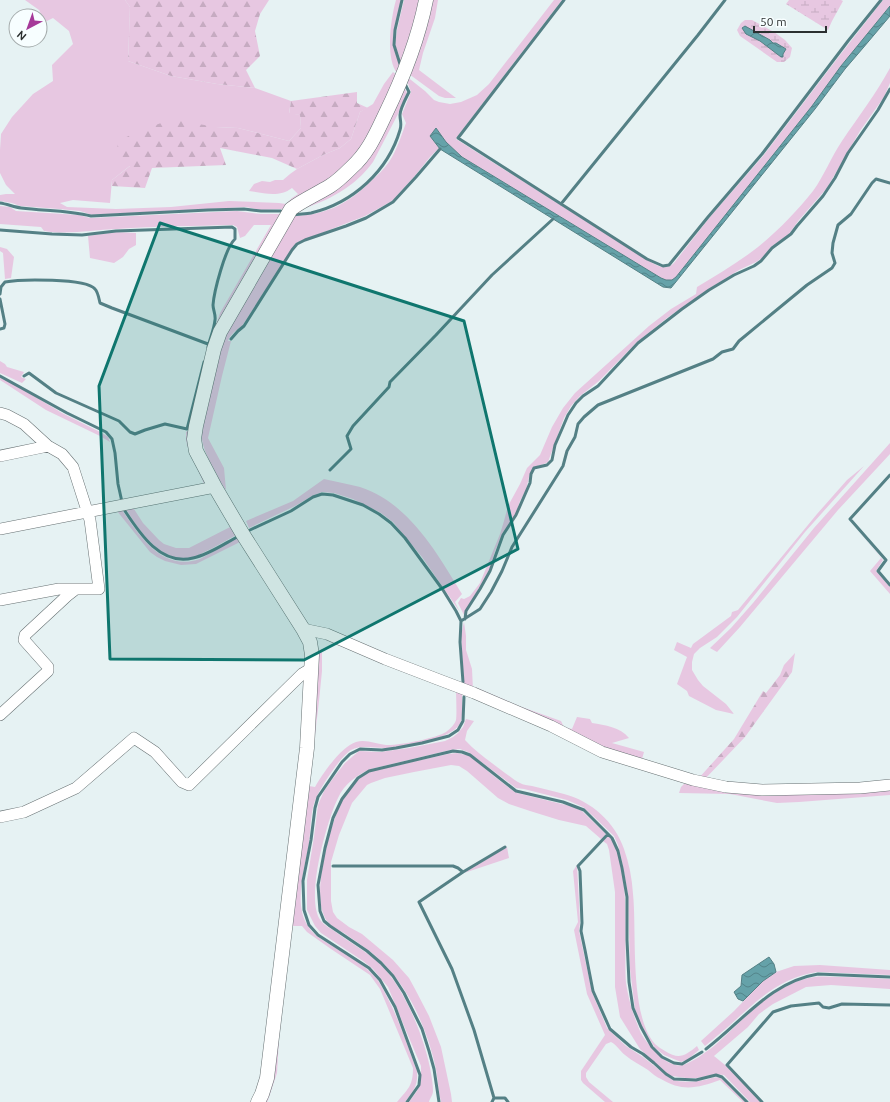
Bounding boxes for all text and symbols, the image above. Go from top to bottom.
north arrow [8,8,48,48]
scale bar [754,8,826,34]
text: 50 m [760,15,787,28]
text: N [14,28,28,43]

